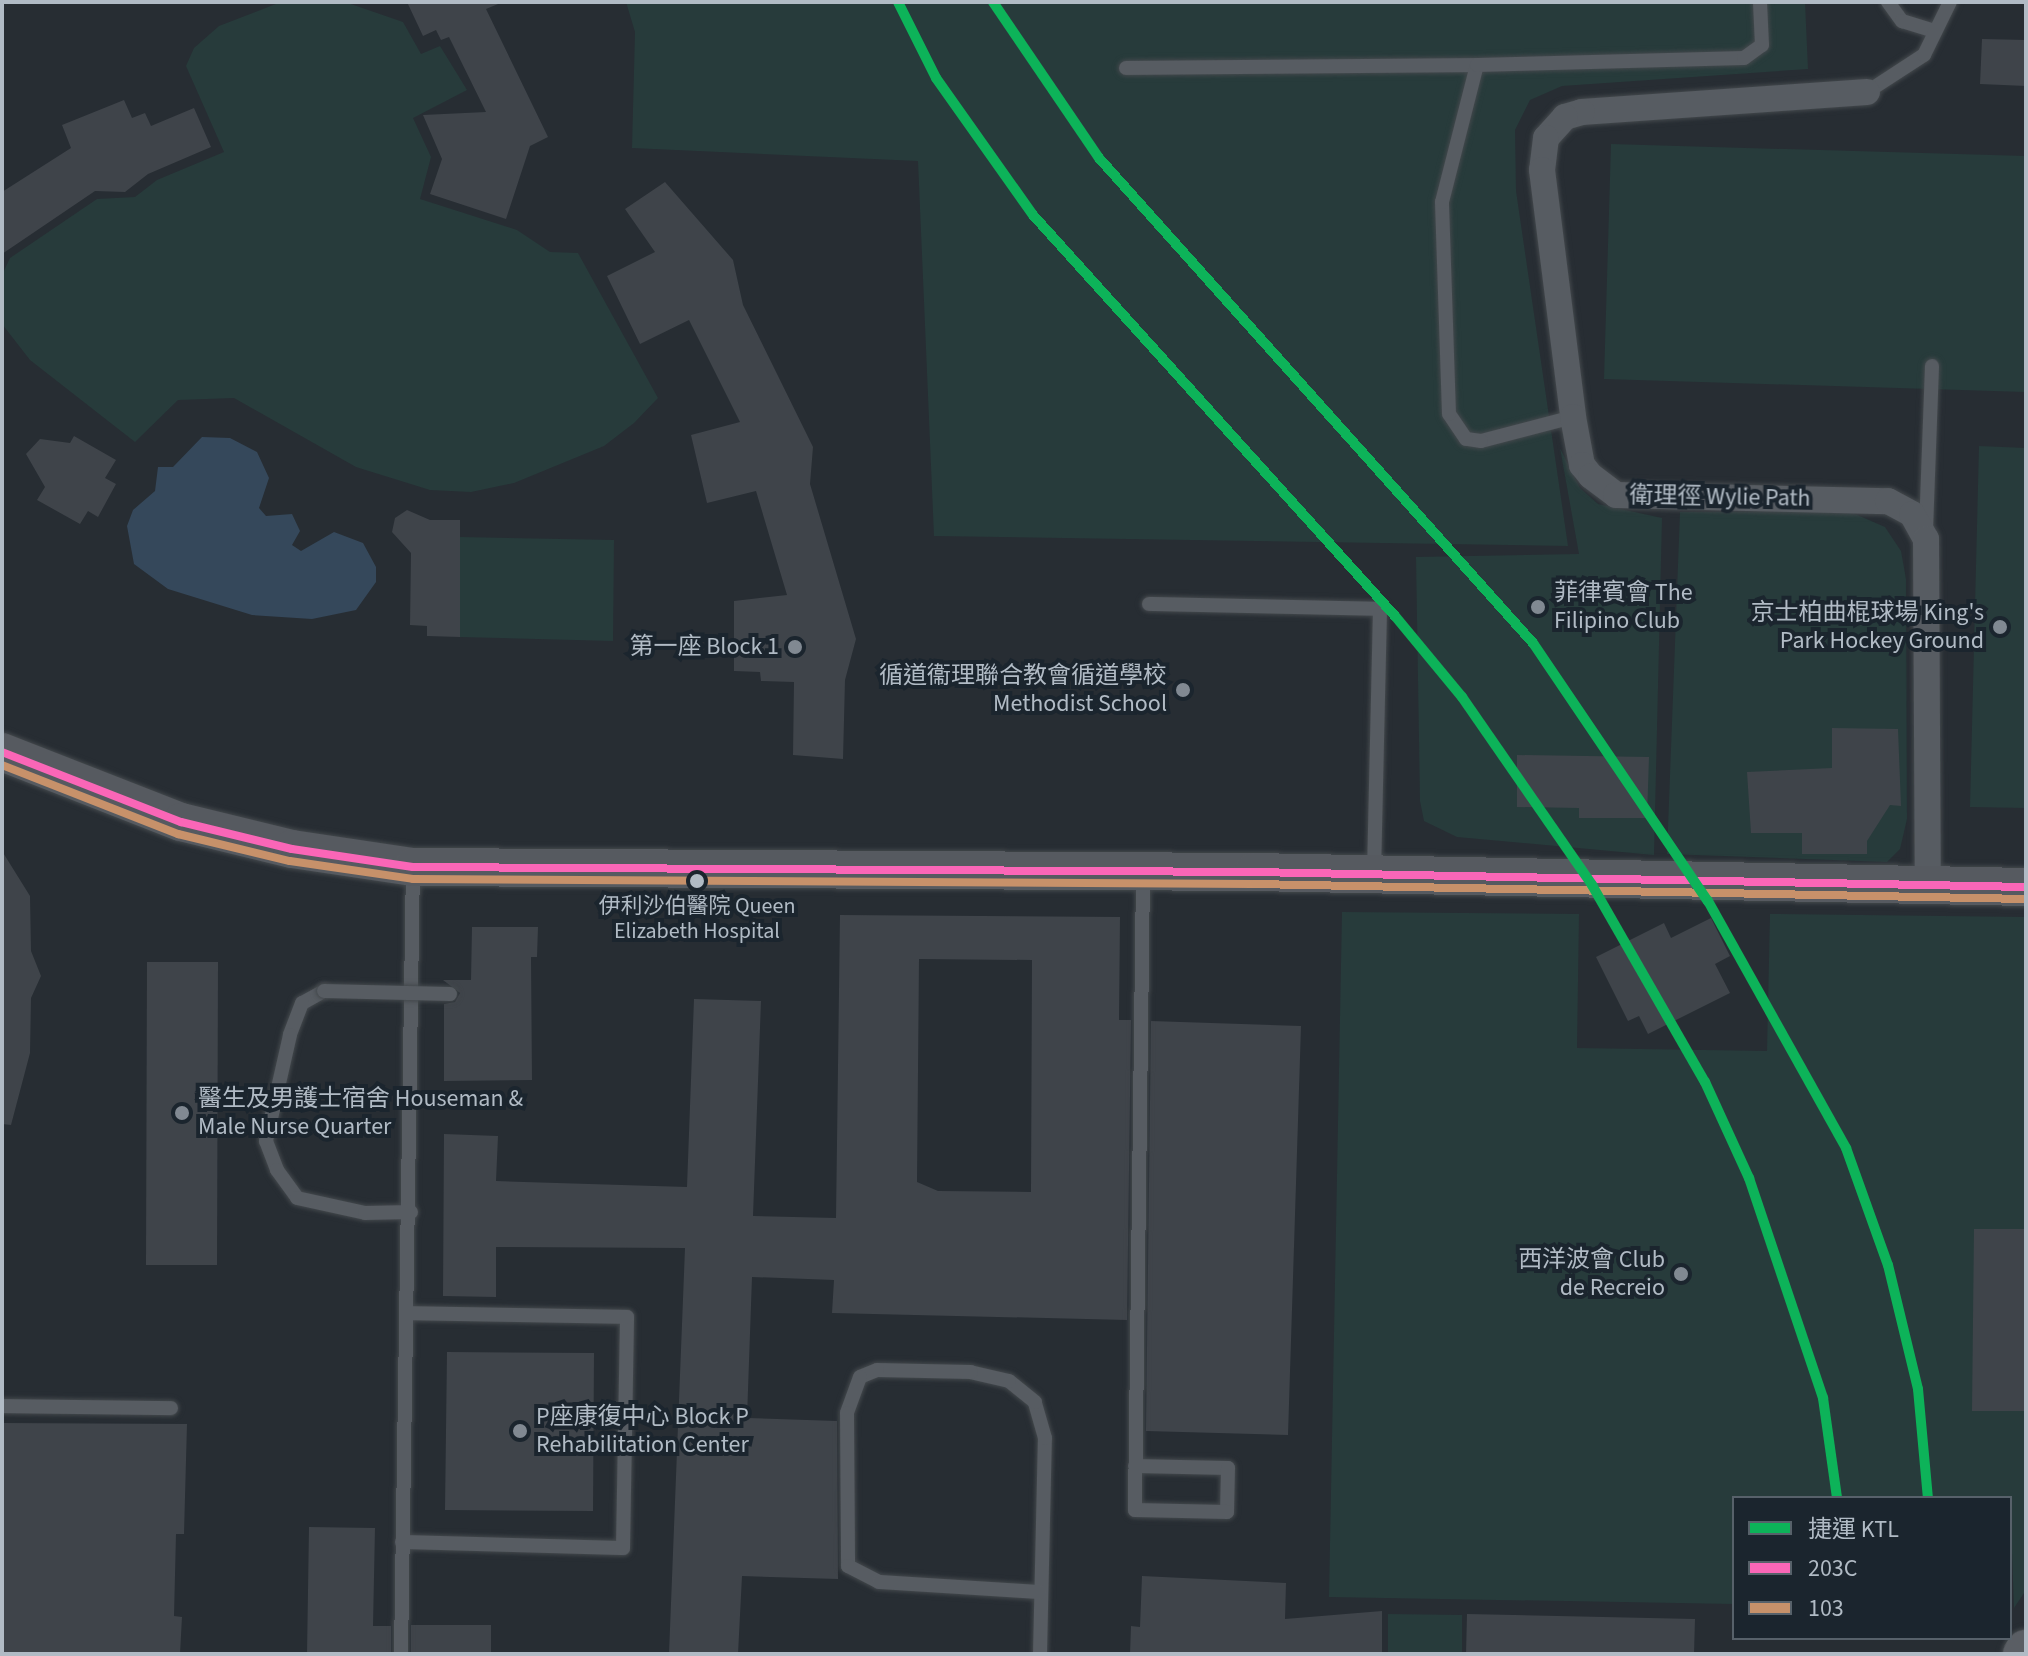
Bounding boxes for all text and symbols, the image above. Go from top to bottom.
street label: 衛理徑 Wylie Path [1629,481,1811,513]
place label: 菲律賓會 The Filipino Club [1554,579,1693,635]
marker: 菲律賓會 The Filipino Club [1529,598,1547,616]
place label: 京士柏曲棍球場 King's Park Hockey Ground [1751,599,1984,655]
marker: 京士柏曲棍球場 King's Park Hockey Ground [1991,618,2009,636]
place label: 第一座 Block 1 [629,633,779,661]
marker: 第一座 Block 1 [786,638,804,656]
place label: 循道衞理聯合教會循道學校 Methodist School [879,662,1167,718]
marker: 循道衞理聯合教會循道學校 Methodist School [1174,681,1192,699]
marker: 伊利沙伯醫院 Queen Elizabeth Hospital [689,873,705,889]
place label: 伊利沙伯醫院 Queen Elizabeth Hospital [599,893,795,944]
place label: 醫生及男護士宿舍 Houseman & Male Nurse Quarter [198,1085,523,1141]
marker: 醫生及男護士宿舍 Houseman & Male Nurse Quarter [173,1104,191,1122]
place label: 西洋波會 Club de Recreio [1518,1246,1665,1302]
marker: 西洋波會 Club de Recreio [1672,1265,1690,1283]
place label: P座康復中心 Block P Rehabilitation Center [536,1403,749,1459]
marker: P座康復中心 Block P Rehabilitation Center [511,1422,529,1440]
legend [1732,1496,2012,1640]
text: 捷運 KTL [1808,1512,1899,1547]
text: 203C [1808,1551,1858,1586]
text: 103 [1808,1591,1844,1626]

